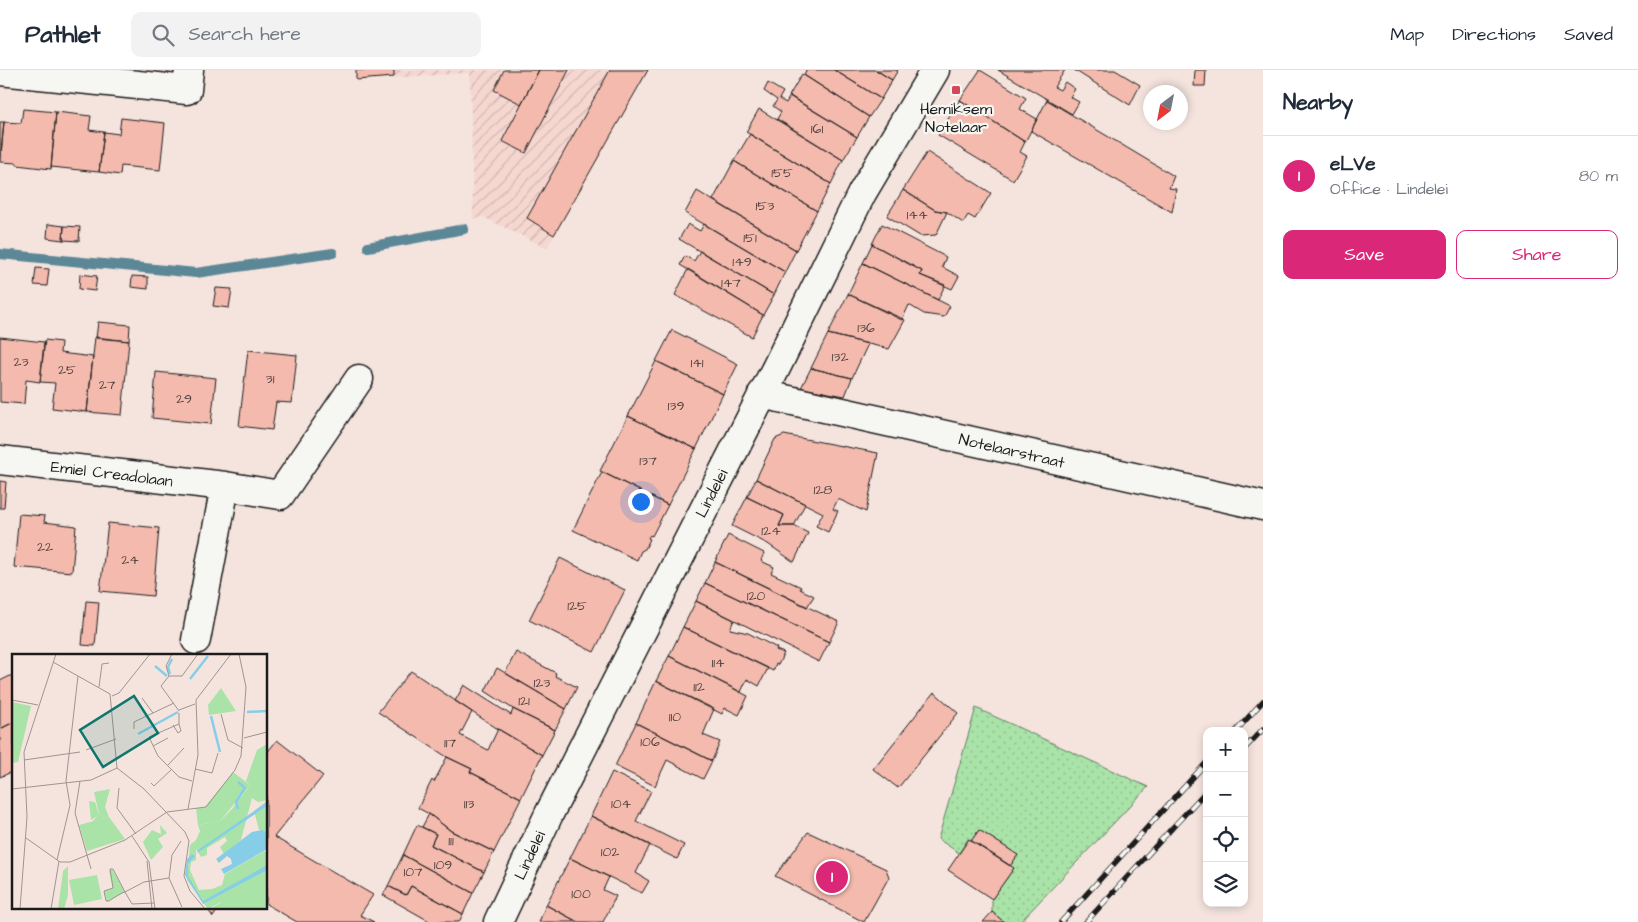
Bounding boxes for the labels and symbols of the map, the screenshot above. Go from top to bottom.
marker: Hemiksem Notelaar [950,84,962,96]
north arrow [1143,85,1188,130]
place label: Hemiksem Notelaar [920,98,993,138]
house number: 161 [811,119,823,139]
house number: 155 [771,163,793,183]
house number: 153 [756,196,774,216]
house number: 144 [907,205,928,225]
house number: 151 [743,228,757,248]
house number: 149 [732,252,752,272]
house number: 147 [721,273,741,293]
house number: 136 [857,318,875,338]
house number: 132 [832,347,848,367]
house number: 23 [13,352,29,372]
house number: 141 [690,353,704,373]
house number: 25 [58,360,76,380]
house number: 31 [266,369,275,389]
house number: 27 [99,375,116,395]
house number: 29 [176,389,192,409]
house number: 139 [668,396,684,416]
street label: Notelaarstraat [957,428,1067,474]
house number: 137 [639,451,657,471]
street label: Emiel Creadolaan [50,456,174,492]
street label: Lindelei [690,465,734,522]
house number: 128 [814,480,832,500]
your location [628,489,654,515]
house number: 124 [761,521,781,541]
house number: 22 [37,537,53,557]
house number: 24 [121,550,139,570]
house number: 120 [747,586,765,606]
house number: 125 [567,596,587,616]
house number: 114 [711,653,725,673]
inset map [12,654,268,910]
house number: 123 [534,673,550,693]
house number: 112 [693,677,705,697]
house number: 121 [518,691,530,711]
house number: 110 [669,707,681,727]
house number: 106 [640,732,660,752]
house number: 117 [444,733,456,753]
house number: 113 [464,794,474,814]
house number: 104 [611,794,632,814]
street label: Lindelei [509,827,551,884]
house number: 111 [448,831,454,851]
house number: 102 [601,842,619,862]
house number: 109 [434,855,452,875]
pin: 1 [816,858,848,896]
house number: 107 [403,862,423,882]
house number: 100 [571,884,591,904]

